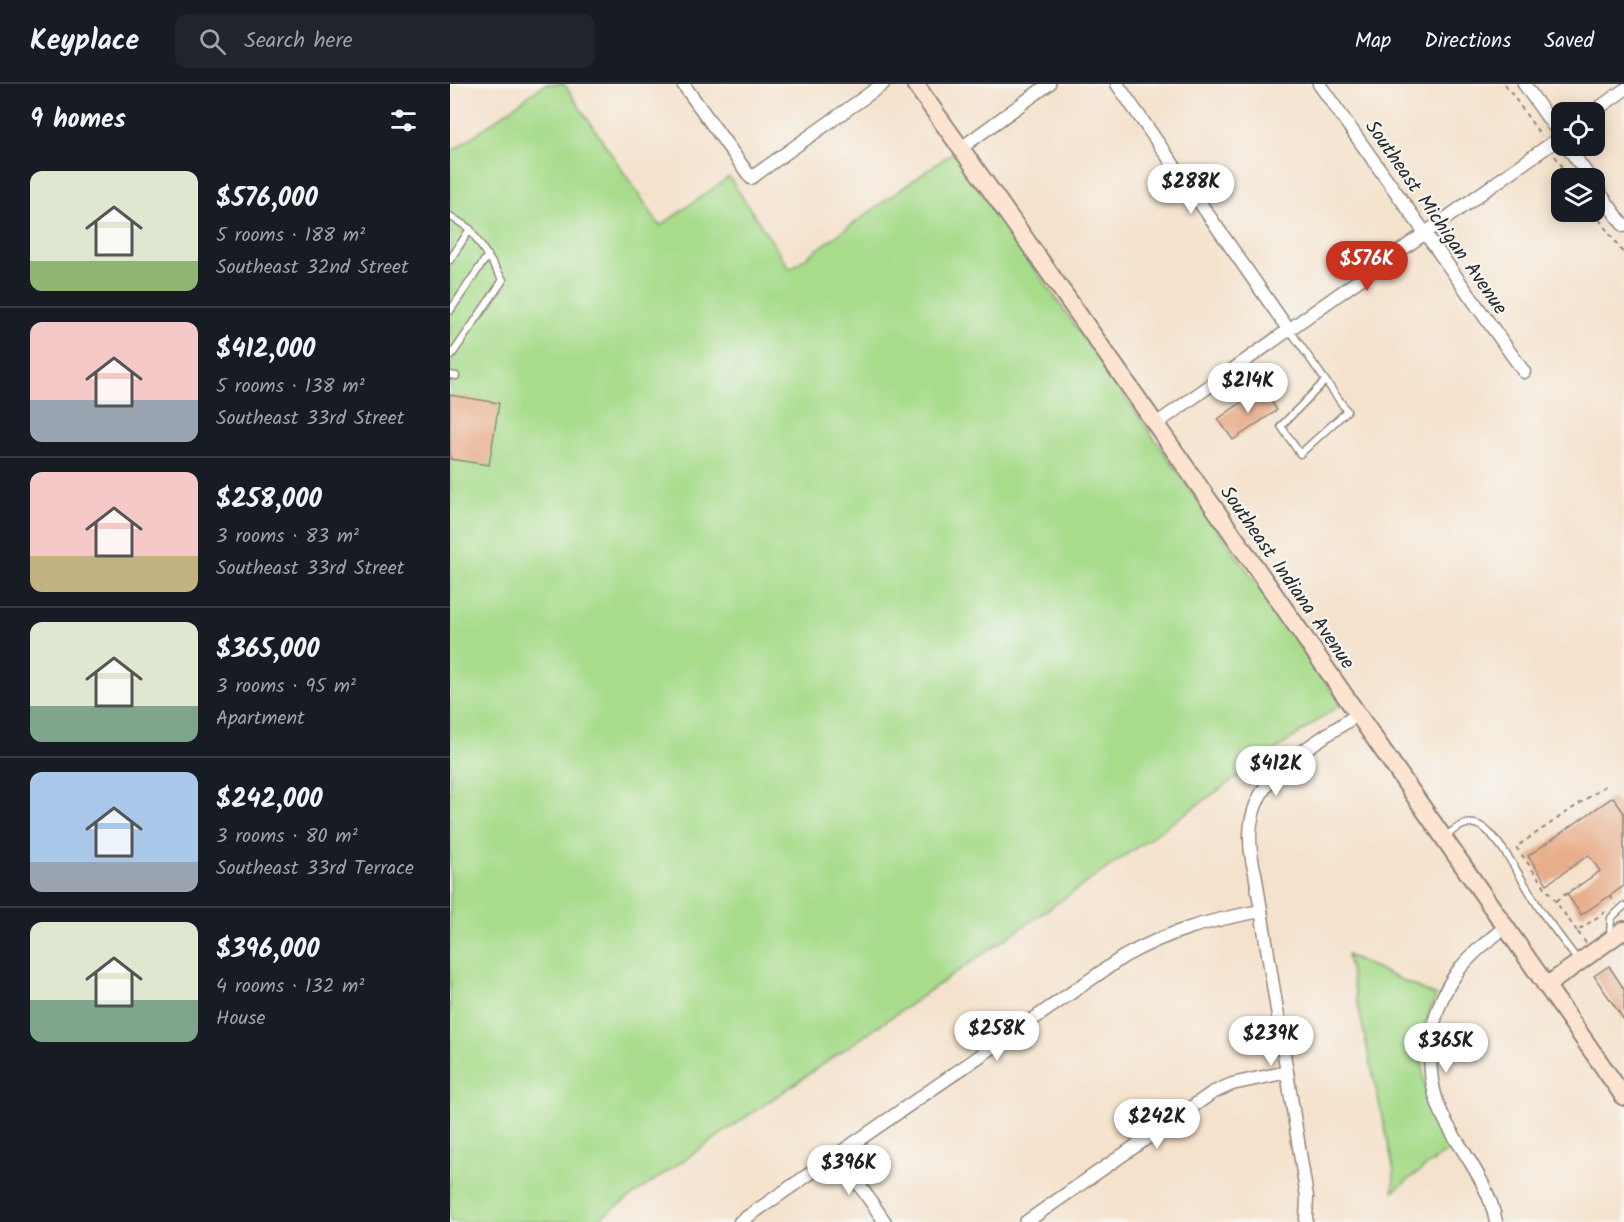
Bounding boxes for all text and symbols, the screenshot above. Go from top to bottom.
search box [175,14,595,68]
text: Keyplace [30,19,139,64]
text: Search here [244,24,353,59]
icon: search [196,25,229,58]
text: Map [1355,25,1391,58]
text: Directions [1424,25,1511,58]
text: Saved [1544,25,1594,58]
text: 9 homes [30,99,126,141]
map controls [1551,102,1605,222]
button: locate [1551,102,1605,156]
icon: filters [387,104,420,137]
street label: Southeast Michigan Avenue [1356,114,1515,322]
pin: $288K [1149,164,1233,215]
text: $288K [1161,167,1221,199]
button: layers [1551,168,1605,222]
text: $576,000 [216,178,318,220]
icon: home [78,195,150,267]
text: 5 rooms · 188 m² [216,220,365,252]
pin: $576K [1325,241,1409,292]
text: $576K [1340,244,1394,276]
text: Southeast 32nd Street [216,252,409,284]
text: $412,000 [216,329,315,371]
icon: home [78,346,150,418]
pin: $214K [1206,363,1290,414]
text: $214K [1222,366,1274,398]
text: 5 rooms · 138 m² [216,371,365,403]
text: Southeast 33rd Street [216,403,405,435]
text: $258,000 [216,479,322,521]
street label: Southeast Indiana Avenue [1211,480,1362,677]
icon: home [78,496,150,568]
text: 3 rooms · 83 m² [216,521,359,553]
text: Southeast 33rd Street [216,553,405,585]
text: $365,000 [216,629,320,671]
icon: home [78,646,150,718]
text: 3 rooms · 95 m² [216,671,356,703]
text: Apartment [216,703,305,735]
pin: $412K [1234,746,1318,797]
text: $412K [1250,749,1302,781]
text: $242,000 [216,779,323,821]
icon: home [78,796,150,868]
text: 3 rooms · 80 m² [216,821,358,853]
text: Southeast 33rd Terrace [216,853,414,885]
text: $396,000 [216,929,320,971]
icon: home [78,946,150,1018]
text: 4 rooms · 132 m² [216,971,364,1003]
text: House [216,1003,266,1035]
pin: $258K [955,1011,1039,1062]
text: $258K [968,1014,1026,1046]
pin: $239K [1229,1016,1313,1067]
text: $239K [1243,1019,1299,1051]
pin: $365K [1404,1023,1488,1074]
text: $365K [1418,1026,1474,1058]
pin: $242K [1115,1099,1199,1150]
text: $242K [1128,1102,1186,1134]
pin: $396K [807,1145,891,1196]
text: $396K [821,1148,877,1180]

